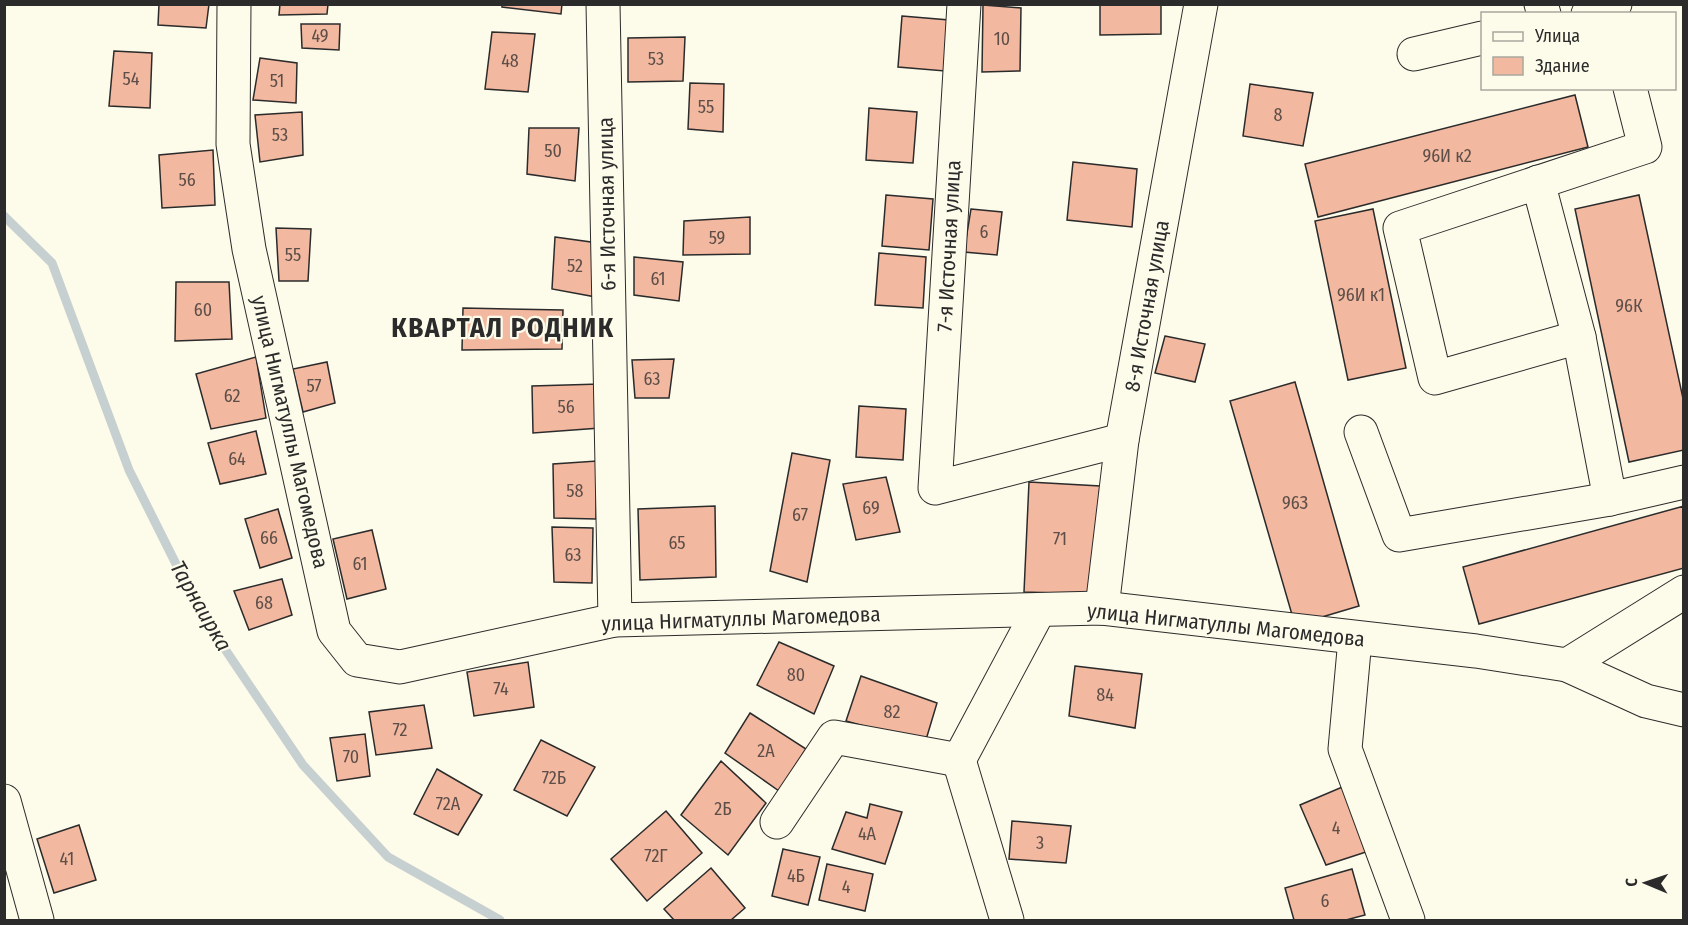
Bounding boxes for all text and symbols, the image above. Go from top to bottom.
legend [1481,12,1676,90]
house number: 49 [311,25,329,47]
text: Улица [1534,25,1580,47]
house number: 10 [994,28,1010,50]
house number: 53 [648,48,664,70]
house number: 48 [501,50,519,72]
text: Здание [1535,55,1590,77]
house number: 54 [123,68,140,90]
house number: 51 [270,70,284,92]
house number: 55 [698,96,714,118]
house number: 8 [1274,104,1283,126]
street label: 6-я Источная улица [592,117,622,291]
house number: 53 [272,124,288,146]
house number: 50 [544,140,562,162]
house number: 96И к2 [1422,145,1472,167]
street label: 7-я Источная улица [932,159,966,333]
house number: 56 [178,169,196,191]
street label: 8-я Источная улица [1119,218,1175,394]
house number: 6 [980,221,989,243]
house number: 59 [709,227,725,249]
house number: 55 [285,244,301,266]
house number: 52 [567,255,583,277]
house number: 61 [650,268,666,290]
house number: 96И к1 [1337,284,1385,306]
street label: улица Нигматуллы Магомедова [246,293,334,571]
house number: 96К [1615,295,1643,317]
house number: 60 [194,299,212,321]
district label: КВАРТАЛ РОДНИК [391,312,615,344]
house number: 63 [644,368,660,390]
house number: 57 [306,375,322,397]
house number: 62 [224,385,240,407]
house number: 56 [557,396,575,418]
house number: 64 [228,448,246,470]
house number: 58 [566,480,584,502]
house number: 96З [1282,492,1308,514]
house number: 69 [862,497,880,519]
house number: 67 [792,504,808,526]
house number: 66 [260,527,278,549]
house number: 71 [1053,528,1067,550]
house number: 65 [668,532,686,554]
house number: 63 [565,544,581,566]
house number: 61 [352,553,368,575]
water label: Тарнаирка [164,556,238,656]
house number: 68 [255,592,273,614]
street label: улица Нигматуллы Магомедова [1086,597,1366,653]
street label: улица Нигматуллы Магомедова [601,601,881,637]
house number: 80 [787,664,805,686]
house number: 74 [493,678,509,700]
house number: 84 [1096,684,1114,706]
house number: 82 [884,701,900,723]
house number: 72 [392,719,408,741]
house number: 2А [757,740,775,762]
house number: 70 [343,746,359,768]
house number: 72Б [542,767,566,789]
house number: 72А [436,793,461,815]
house number: 2Б [714,798,732,820]
house number: 4 [1332,817,1341,839]
house number: 4А [858,823,877,845]
house number: 3 [1036,832,1044,854]
house number: 72Г [644,845,668,867]
house number: 41 [60,848,74,870]
north arrow [1616,853,1676,913]
house number: 4Б [787,865,805,887]
house number: 4 [842,876,851,898]
text: С [1622,877,1641,887]
house number: 6 [1321,890,1330,912]

